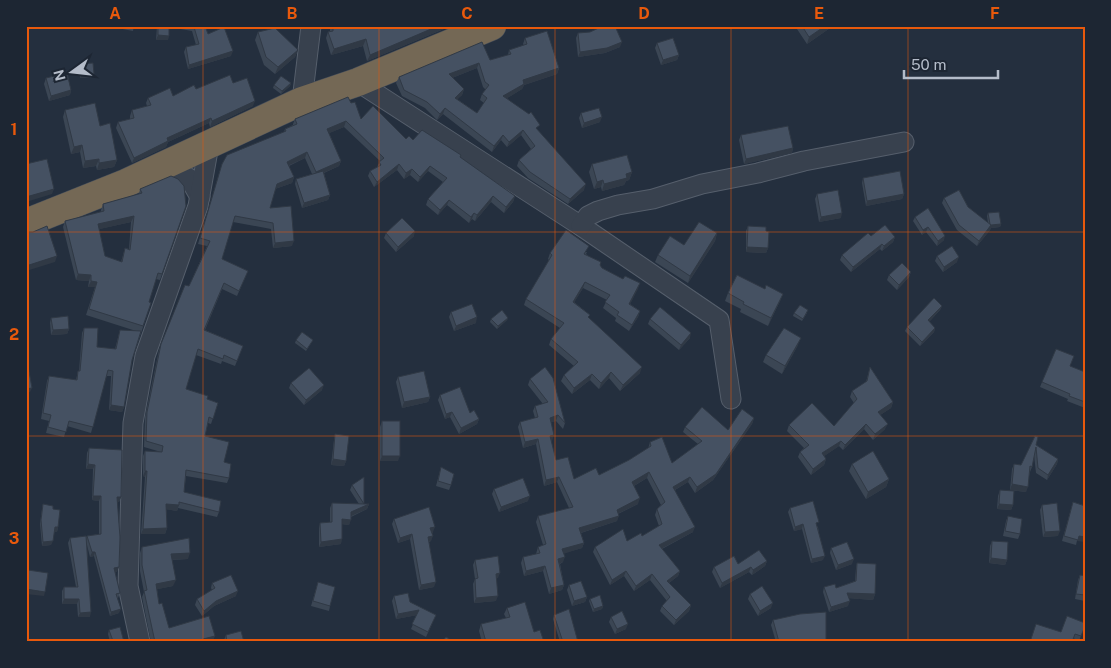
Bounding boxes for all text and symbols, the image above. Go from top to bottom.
text: A [109,4,121,23]
text: B [287,4,298,23]
text: C [461,4,473,23]
text: D [638,4,650,23]
text: E [814,4,824,23]
text: F [990,4,1000,23]
north arrow [48,48,98,98]
scale bar [904,48,997,80]
text: 50 m [911,56,946,73]
text: N [50,68,69,83]
text: 1 [11,120,17,139]
text: 2 [9,325,19,344]
text: 3 [9,529,19,548]

